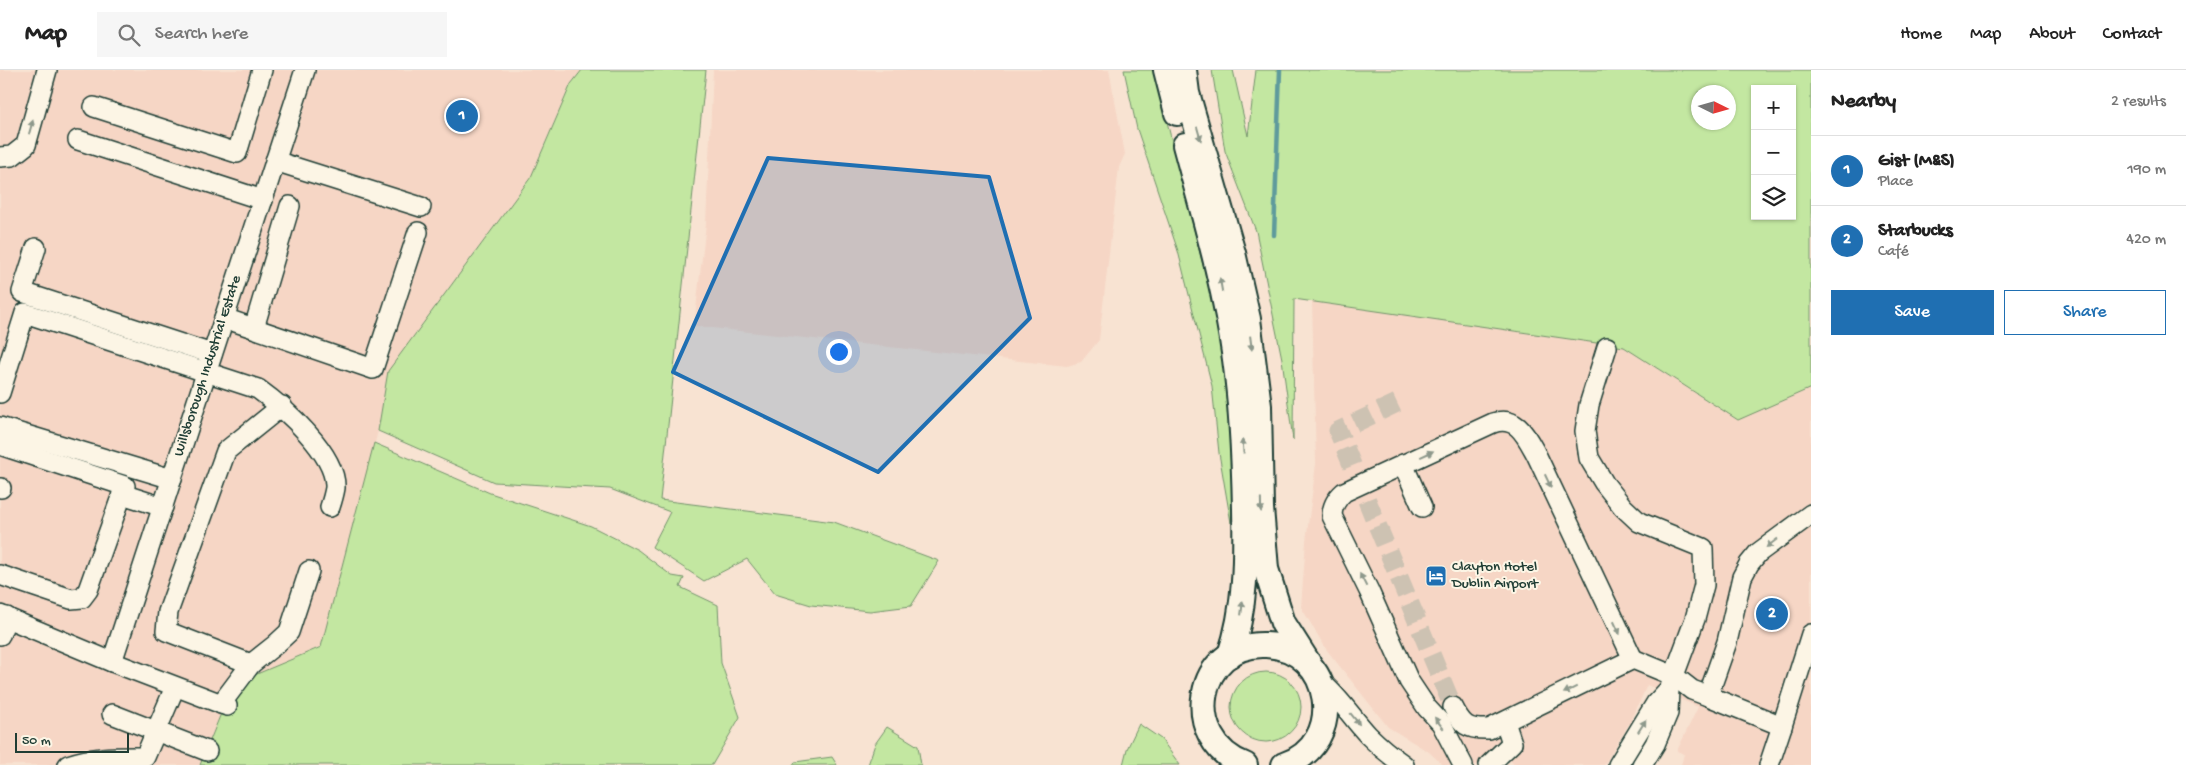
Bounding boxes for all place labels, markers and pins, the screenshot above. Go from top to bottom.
pin: 1 [446,97,478,135]
place label: Clayton Hotel Dublin Airport [1451,558,1540,593]
hotel icon: Clayton Hotel Dublin Airport [1424,564,1448,588]
pin: 2 [1756,595,1788,633]

